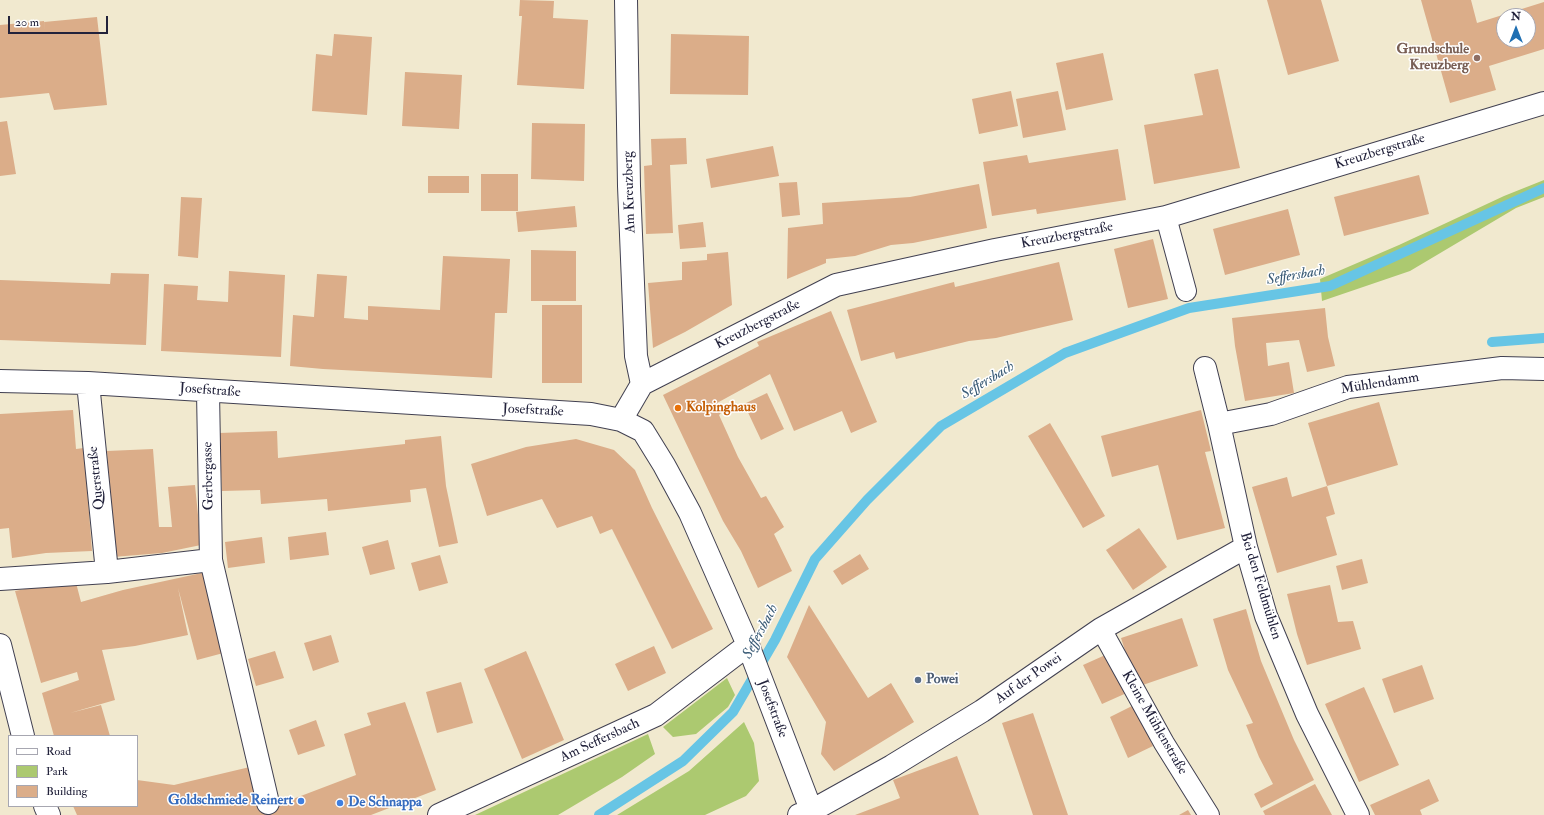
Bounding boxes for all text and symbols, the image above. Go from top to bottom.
scale bar [10,8,110,34]
north arrow [1496,8,1536,48]
text: N [1511,10,1521,23]
text: 20 m [15,15,39,30]
place label: Grundschule Kreuzberg [1396,42,1469,74]
marker: Grundschule Kreuzberg [1472,53,1482,63]
street label: Kreuzbergstraße [1333,130,1427,174]
street label: Am Kreuzberg [620,151,640,233]
street label: Kreuzbergstraße [1020,219,1114,253]
water label: Seffersbach [1265,262,1327,290]
street label: Kreuzbergstraße [713,296,803,354]
water label: Seffersbach [958,358,1018,404]
street label: Mühlendamm [1340,370,1420,398]
street label: Josefstraße [179,380,241,402]
place label: Kolpinghaus [686,400,756,416]
street label: Josefstraße [502,401,564,421]
marker: Kolpinghaus [673,403,683,413]
street label: Gerbergasse [200,441,218,511]
street label: Querstraße [85,445,109,511]
street label: Bei den Feldmühlen [1236,530,1284,642]
water label: Seffersbach [739,602,783,662]
street label: Auf der Powei [993,650,1065,708]
street label: Kleine Mühlenstraße [1117,668,1191,778]
place label: Powei [926,672,959,688]
marker: Powei [913,675,923,685]
street label: Josefstraße [753,677,791,741]
street label: Am Seffersbach [558,715,642,767]
legend [8,735,138,807]
text: Road [46,744,71,759]
text: Park [46,764,68,779]
text: Building [46,784,87,799]
place label: Goldschmiede Reinert [168,793,293,809]
place label: De Schnappa [348,795,422,811]
marker: Goldschmiede Reinert [296,796,306,806]
marker: De Schnappa [335,798,345,808]

